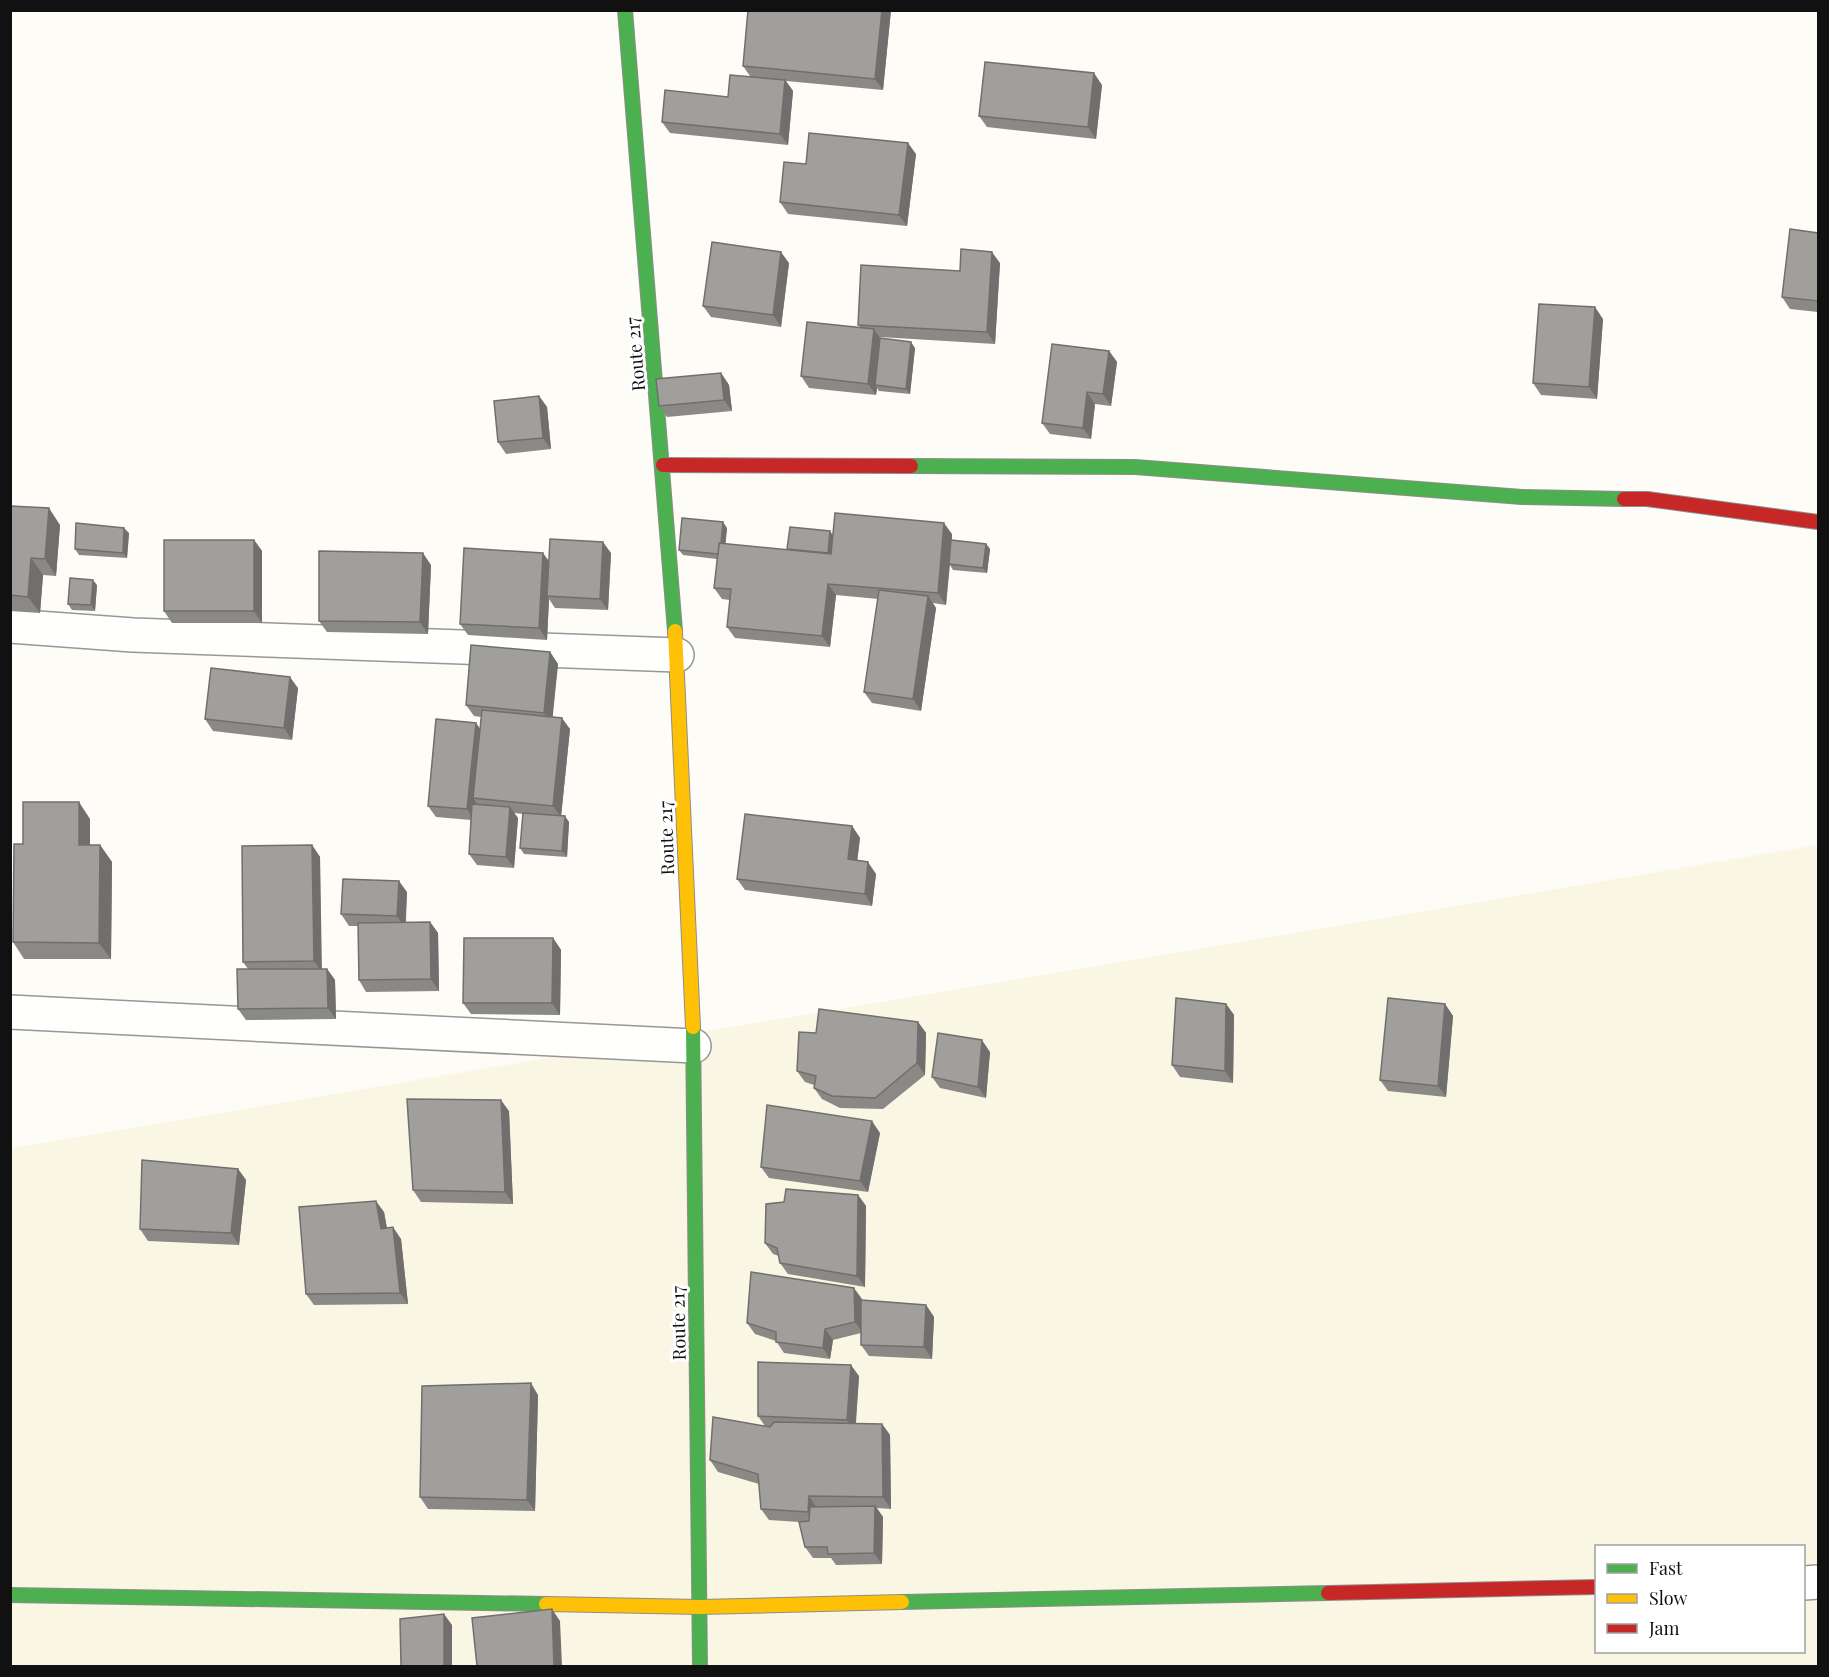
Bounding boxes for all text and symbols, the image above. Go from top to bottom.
street label: Route 217 [620,315,650,392]
street label: Route 217 [653,800,679,876]
street label: Route 217 [665,1285,691,1360]
legend [1595,1545,1805,1653]
text: Fast [1649,1556,1683,1580]
text: Slow [1649,1586,1687,1610]
text: Jam [1648,1616,1679,1640]

